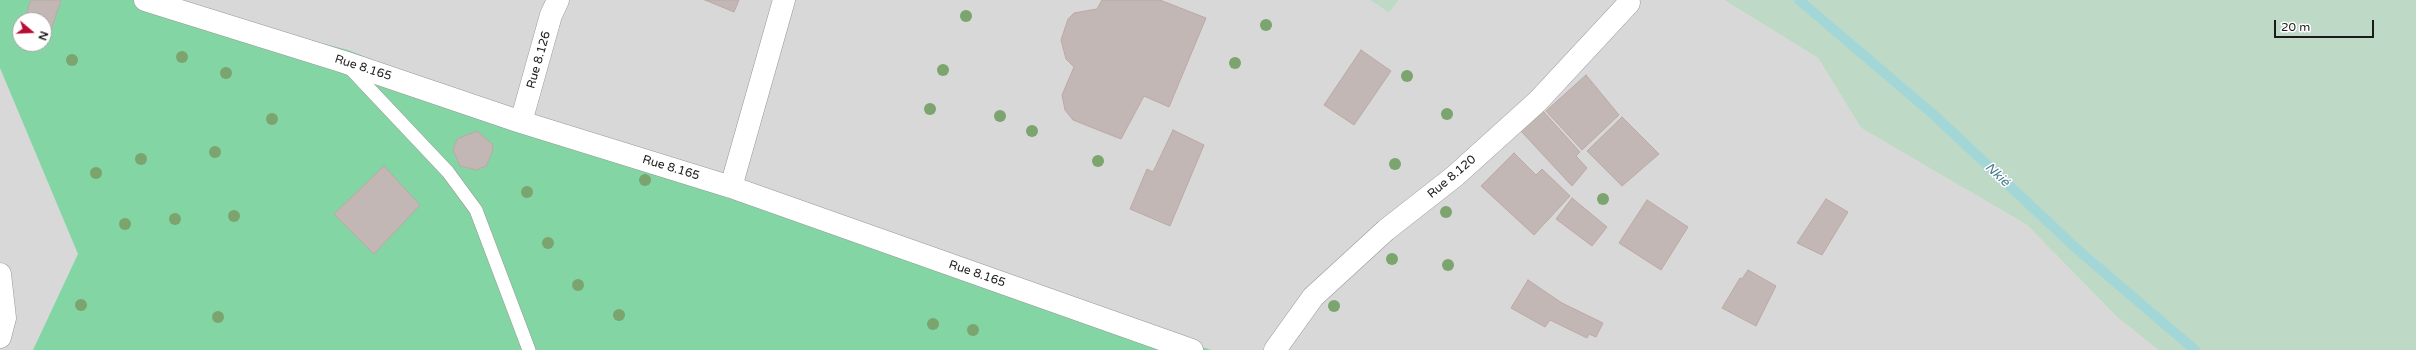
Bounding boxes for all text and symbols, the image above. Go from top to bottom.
north arrow [12,12,52,52]
scale bar [2276,12,2376,38]
text: 20 m [2281,20,2310,34]
text: N [35,29,50,42]
street label: Rue 8.126 [524,30,554,90]
street label: Rue 8.165 [333,52,393,84]
street label: Rue 8.165 [641,152,701,184]
street label: Rue 8.120 [1425,153,1479,201]
water label: Nkié [1981,160,2013,190]
street label: Rue 8.165 [947,258,1007,290]

